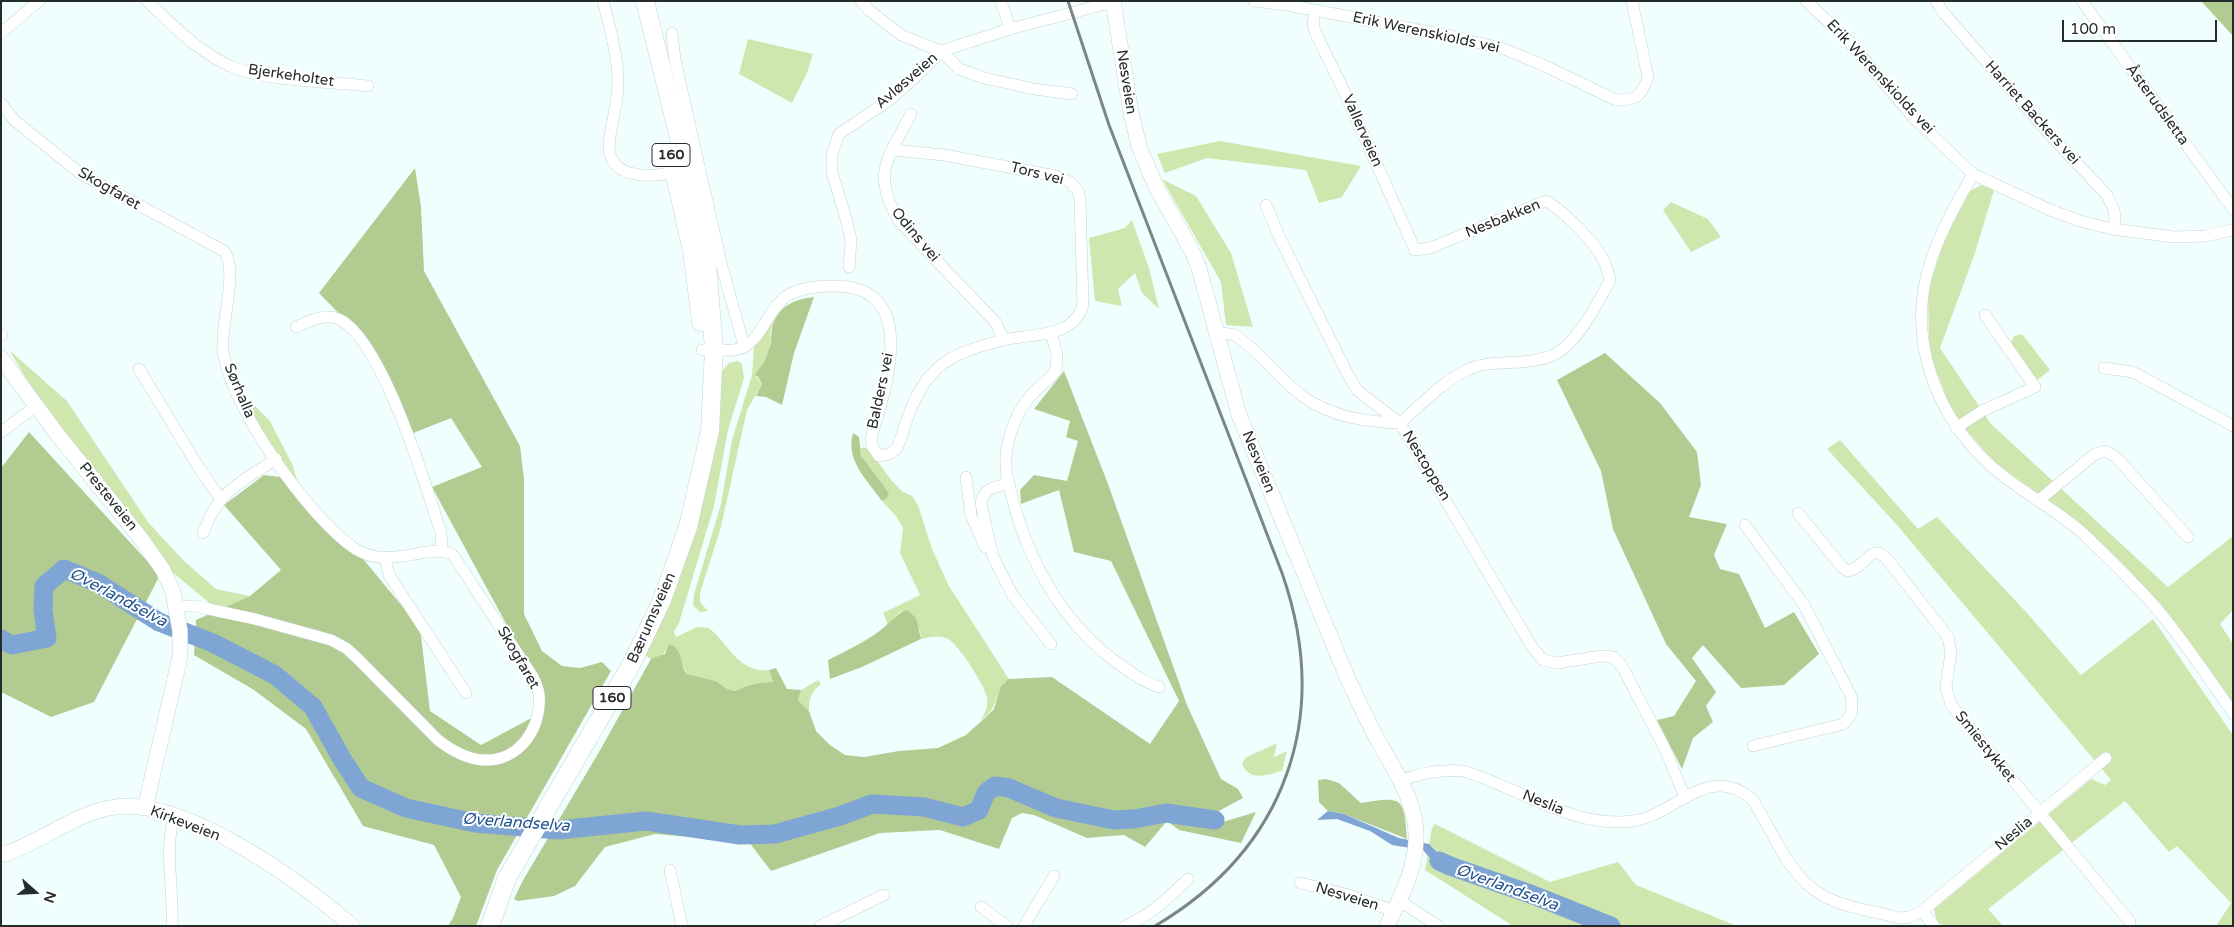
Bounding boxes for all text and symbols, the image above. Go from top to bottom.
street label: Erik Werenskiolds vei [1351,9,1501,57]
scale bar [2064,10,2219,42]
street label: Erik Werenskiolds vei [1822,16,1938,138]
text: 100 m [2070,20,2116,38]
street label: Nesveien [1112,48,1140,116]
street label: Avløsveien [872,49,942,113]
street label: Harriet Backers vei [1981,57,2083,169]
street label: Bjerkeholtet [247,61,335,91]
street label: Åsterudsletta [2121,61,2193,149]
street label: Vallerveien [1338,92,1386,170]
road number: 160 [652,144,690,166]
street label: Tors vei [1009,159,1065,189]
street label: Skogfaret [74,164,144,214]
street label: Nesbakken [1463,196,1543,242]
street label: Odins vei [887,204,943,266]
street label: Balders vei [864,351,898,431]
street label: Sørhalla [219,361,259,421]
street label: Nesveien [1237,428,1279,496]
street label: Nestoppen [1398,428,1454,504]
street label: Presteveien [75,459,141,535]
water label: Øverlandselva [66,564,170,632]
street label: Bærumsveien [624,570,680,666]
street label: Skogfaret [493,623,543,693]
road number: 160 [593,686,631,710]
street label: Smiestykket [1951,708,2019,786]
street label: Neslia [1519,787,1567,819]
street label: Kirkeveien [147,802,223,846]
water label: Øverlandselva [462,810,570,836]
street label: Neslia [1992,813,2036,855]
water label: Øverlandselva [1453,861,1561,915]
north arrow [10,867,60,917]
street label: Nesveien [1313,879,1381,915]
text: N [40,889,60,905]

